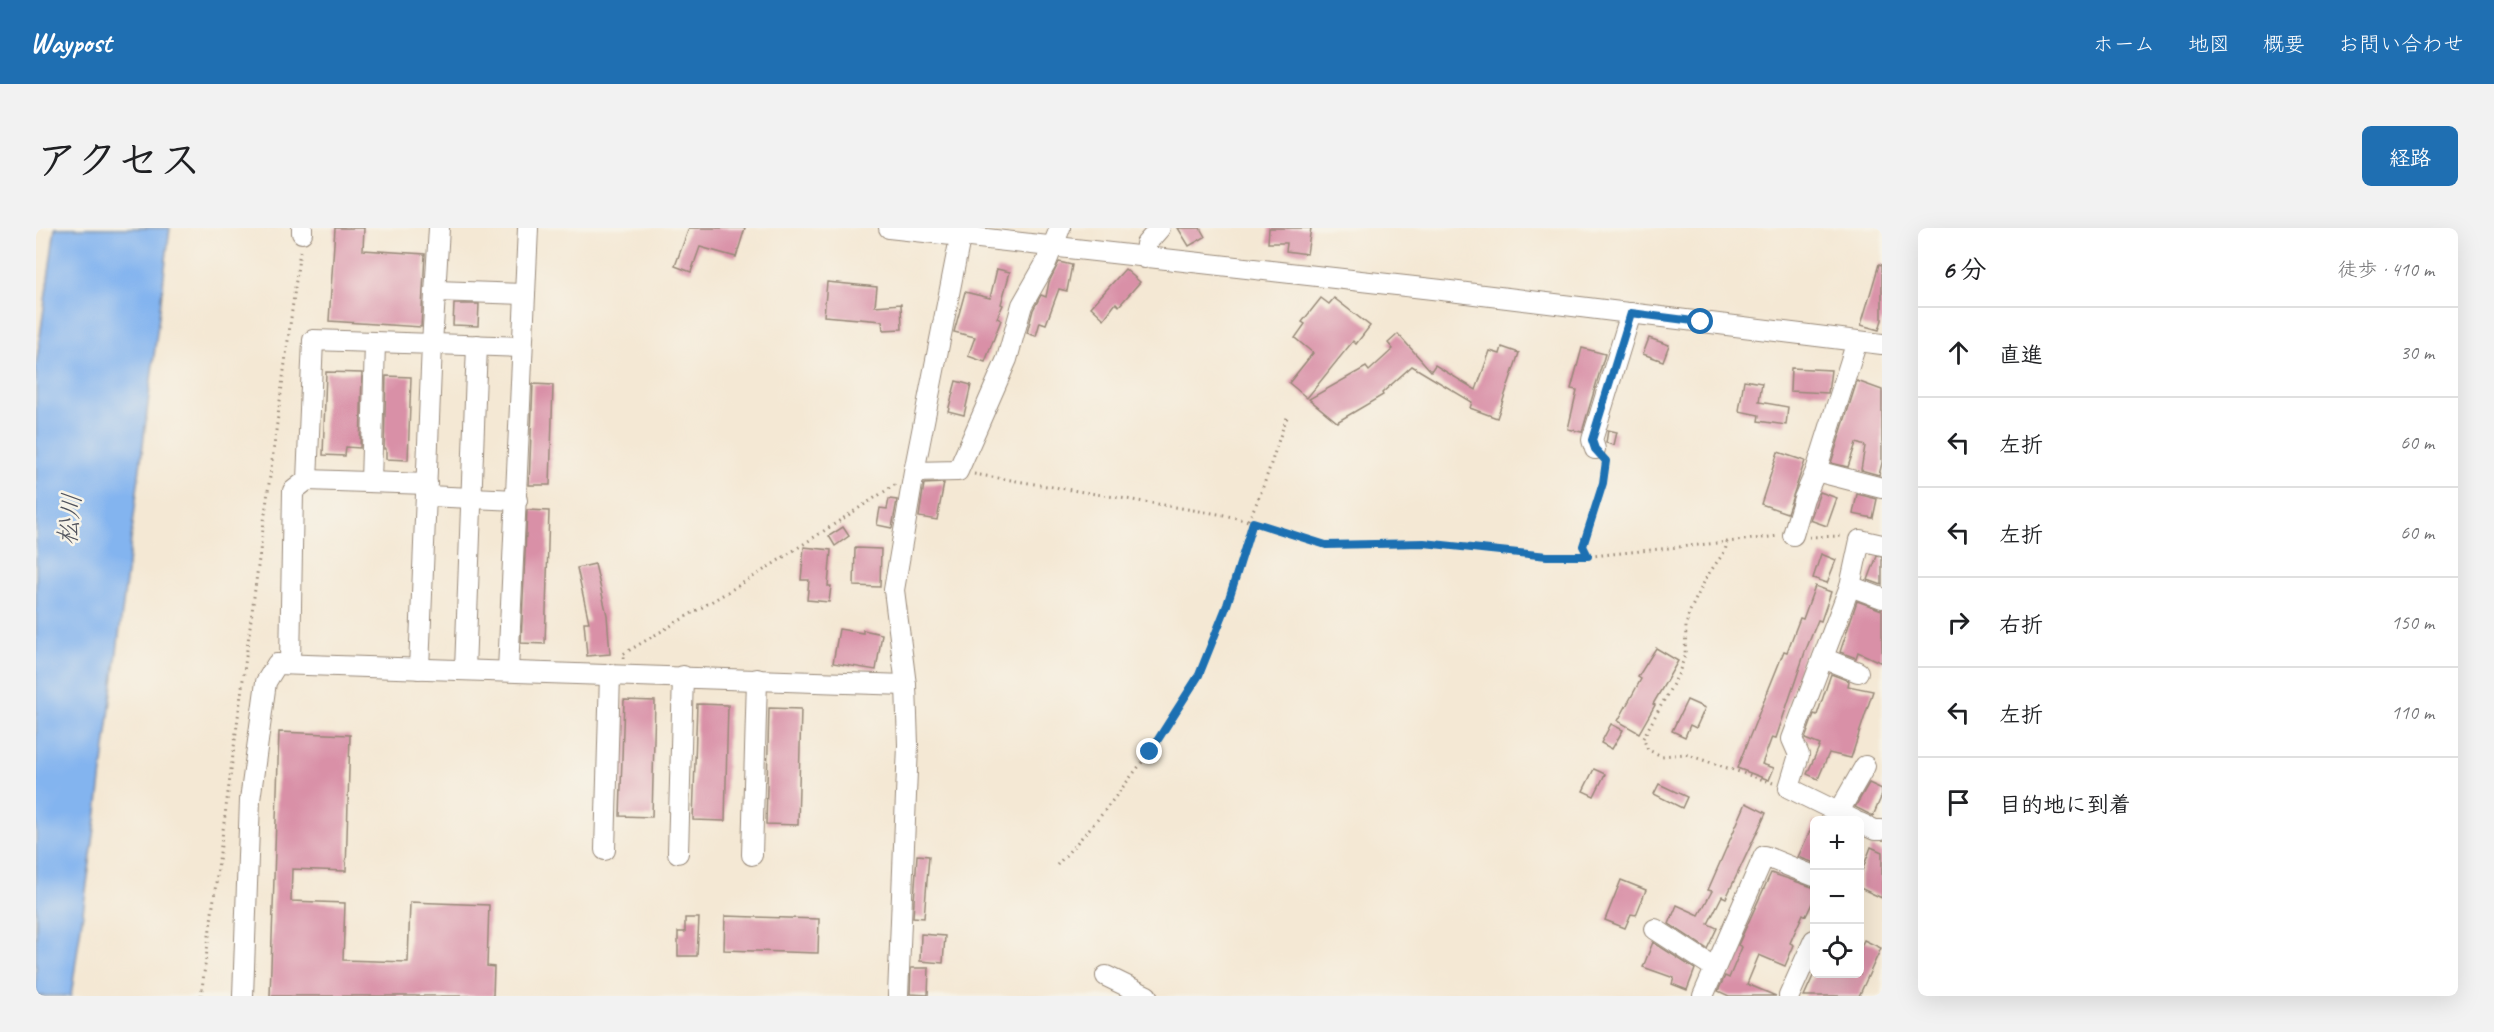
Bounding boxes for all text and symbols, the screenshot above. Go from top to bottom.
text: Waypost [30,25,111,60]
text: ホーム [2093,31,2155,57]
text: 地図 [2188,31,2230,57]
text: 概要 [2263,31,2305,57]
text: お問い合わせ [2338,31,2464,57]
button: 経路 [2362,126,2458,186]
text: アクセス [36,134,201,187]
text: 6 分 [1942,253,1987,286]
text: 徒歩 · 410 m [2338,257,2434,282]
route start [1687,308,1713,334]
icon: ahead [1942,336,1975,369]
text: 30 m [2400,340,2434,365]
text: 直進 [1999,341,2043,369]
icon: left [1942,426,1975,459]
text: 60 m [2400,430,2434,455]
text: 左折 [1999,431,2043,459]
water label: 松川 [50,491,89,547]
icon: left [1942,516,1975,549]
text: 60 m [2400,520,2434,545]
text: 左折 [1999,521,2043,549]
icon: right [1942,606,1975,639]
text: 150 m [2391,610,2434,635]
text: 右折 [1999,611,2043,639]
icon: left [1942,696,1975,729]
text: 110 m [2391,700,2434,725]
text: 左折 [1999,701,2043,729]
route end [1136,738,1162,764]
icon: arrive [1942,786,1975,819]
text: 目的地に到着 [1999,791,2131,819]
map controls [1810,816,1864,978]
button: + [1810,816,1864,870]
button: − [1810,870,1864,924]
button: locate [1810,924,1864,978]

